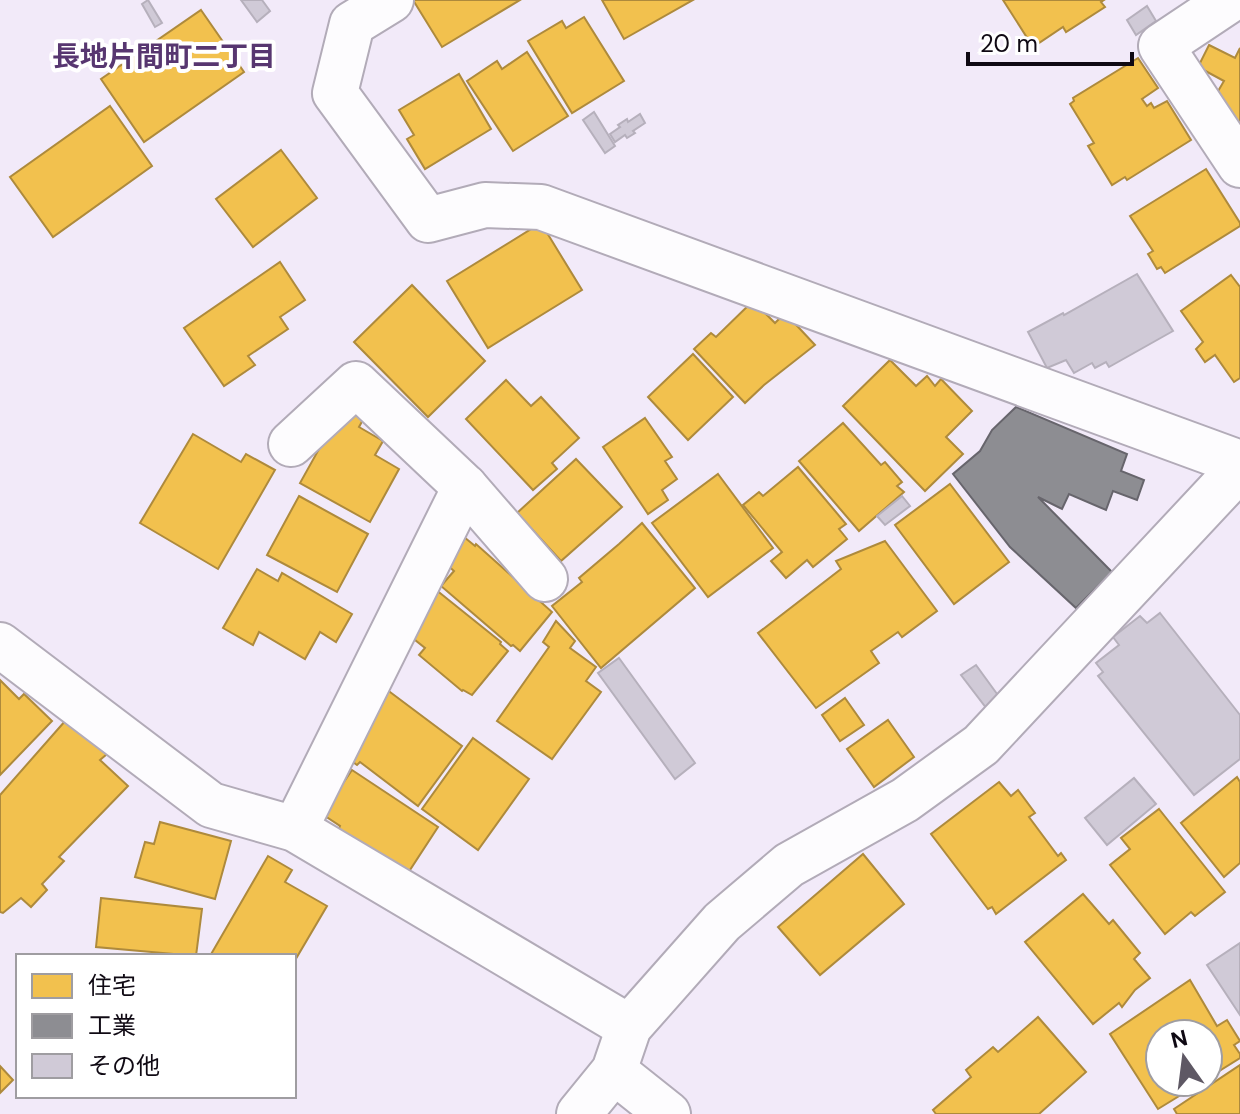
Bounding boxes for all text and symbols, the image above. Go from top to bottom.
scale bar [968,16,1132,66]
text: 20 m [980,28,1038,59]
district label: 長地片間町二丁目 [52,38,276,75]
legend [16,954,296,1098]
text: 住宅 [88,970,136,1001]
text: 工業 [88,1010,136,1041]
north arrow [1144,1018,1224,1098]
text: N [1168,1023,1191,1055]
text: その他 [88,1050,160,1081]

